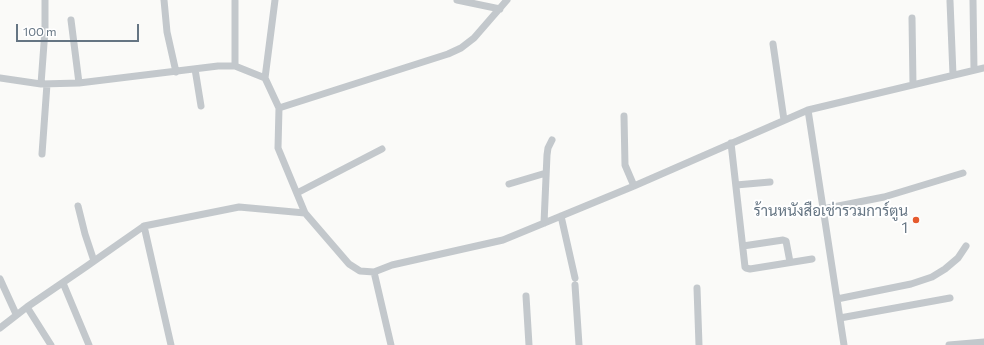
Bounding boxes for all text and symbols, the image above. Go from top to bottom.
scale bar [18,16,141,42]
text: 100 m [23,24,57,38]
place label: ร้านหนังสือเช่ารวมการ์ตูน 1 [754,202,908,237]
marker: ร้านหนังสือเช่ารวมการ์ตูน 1 [911,215,921,225]

